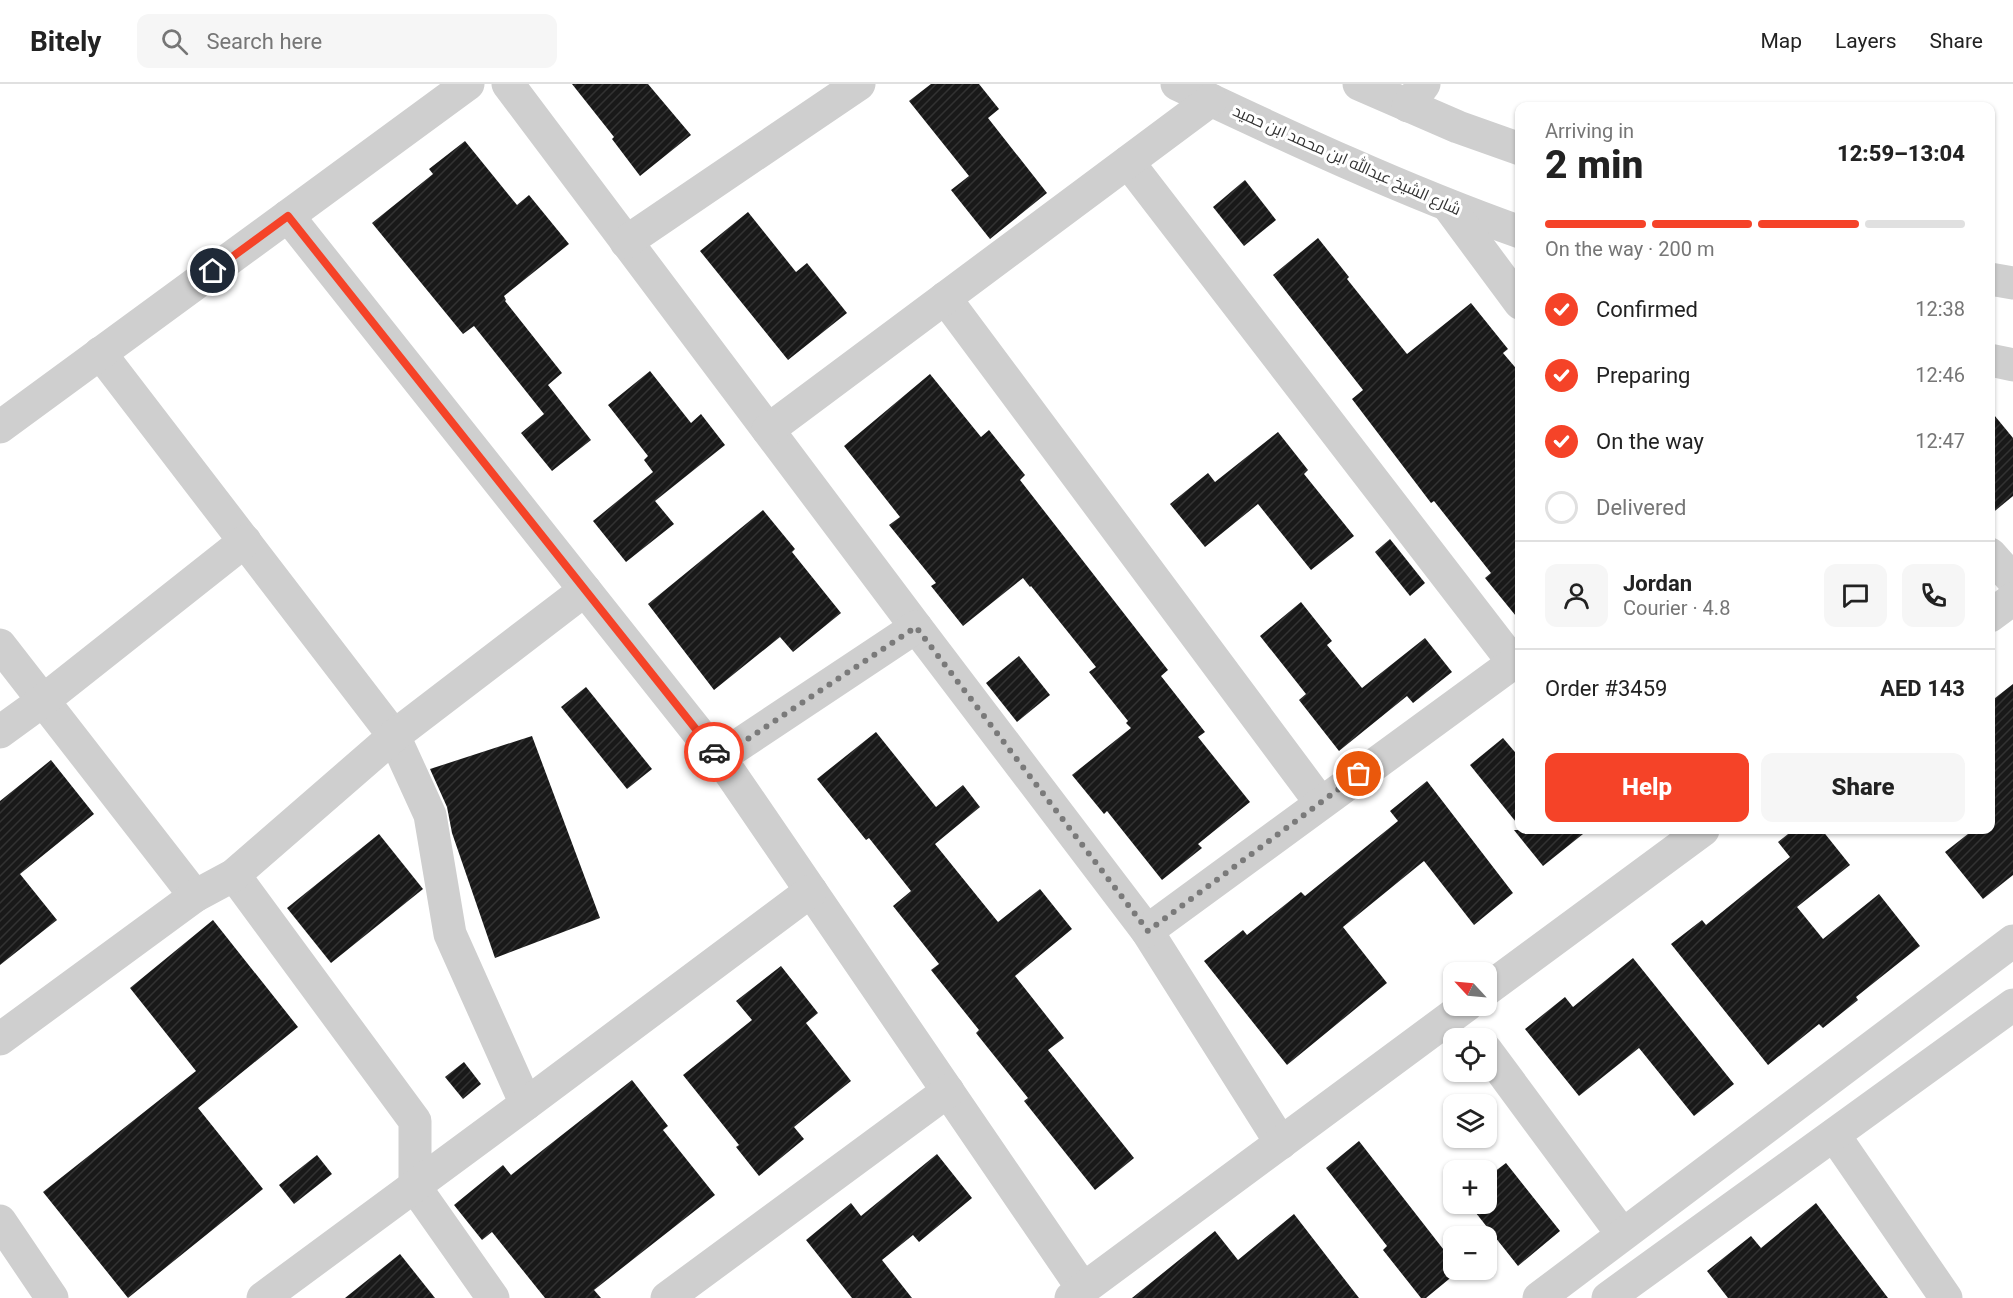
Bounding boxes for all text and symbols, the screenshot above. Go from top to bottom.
search box [137,14,557,68]
text: Bitely [30,25,101,58]
icon: search [158,25,191,58]
text: Search here [206,29,322,54]
text: Map [1760,29,1802,53]
text: Layers [1835,29,1896,53]
text: Share [1929,29,1983,53]
street label: شارع الشيخ عبدالله ابن محمد ابن حميد [1229,100,1464,221]
text: Arriving in [1545,119,1634,143]
text: 12:59–13:04 [1837,141,1965,166]
text: 2 min [1545,142,1643,188]
text: On the way · 200 m [1545,237,1714,261]
pin [187,245,238,296]
icon: home [196,254,229,287]
icon: check [1545,293,1578,326]
text: Confirmed [1596,297,1698,322]
text: 12:38 [1915,297,1965,321]
icon: check [1545,359,1578,392]
text: Preparing [1596,363,1690,388]
text: 12:46 [1915,363,1965,387]
icon: check [1545,425,1578,458]
text: On the way [1596,429,1704,454]
text: 12:47 [1915,429,1965,453]
text: Delivered [1596,495,1686,520]
button: person [1545,564,1608,627]
button: chat [1824,564,1887,627]
button: phone [1902,564,1965,627]
text: Jordan [1623,571,1692,596]
text: Courier · 4.8 [1623,596,1730,620]
text: Order #3459 [1545,676,1667,701]
text: AED 143 [1880,676,1965,701]
courier [684,722,744,782]
icon: car [698,736,731,769]
pin [1333,748,1384,799]
button: Help [1545,753,1749,822]
button: Share [1761,753,1965,822]
icon: bag [1342,757,1375,790]
north arrow [1443,962,1497,1016]
map controls [1443,962,1497,1280]
button: locate [1443,1028,1497,1082]
button: layers [1443,1094,1497,1148]
button: + [1443,1160,1497,1214]
button: − [1443,1226,1497,1280]

